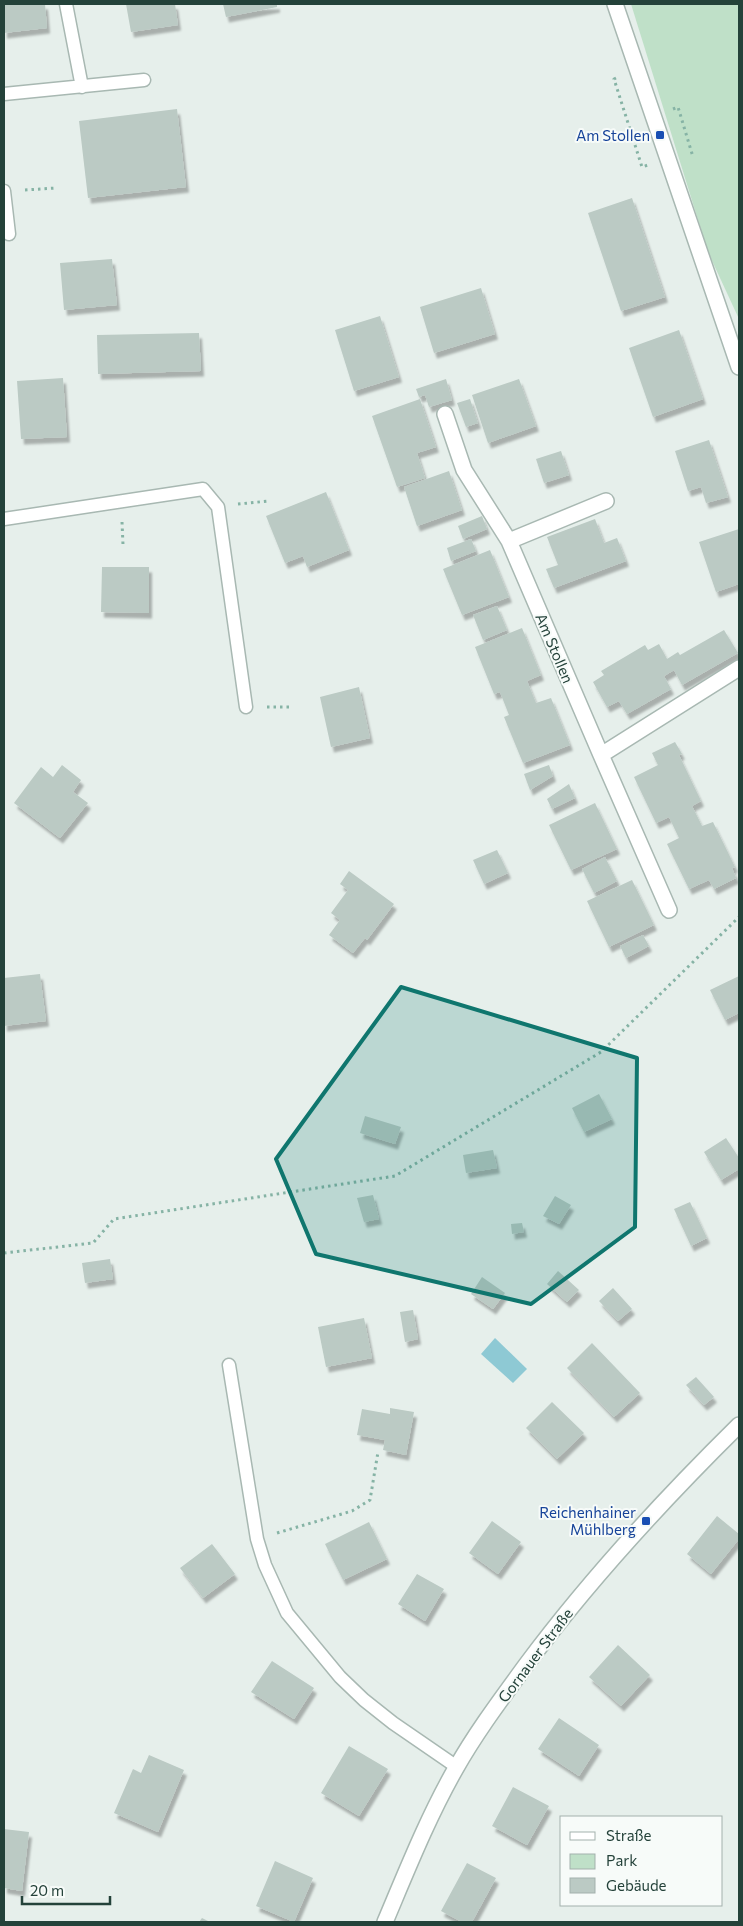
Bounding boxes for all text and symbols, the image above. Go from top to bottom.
place label: Am Stollen [576,126,650,144]
marker: Am Stollen [654,129,666,141]
street label: Am Stollen [532,610,578,686]
place label: Reichenhainer Mühlberg [539,1503,636,1538]
marker: Reichenhainer Mühlberg [640,1515,652,1527]
street label: Gornauer Straße [494,1604,576,1706]
legend [560,1816,723,1906]
text: Straße [606,1826,652,1844]
text: Park [606,1851,637,1869]
scale bar [22,1874,110,1906]
text: Gebäude [606,1876,667,1894]
text: 20 m [30,1881,64,1899]

